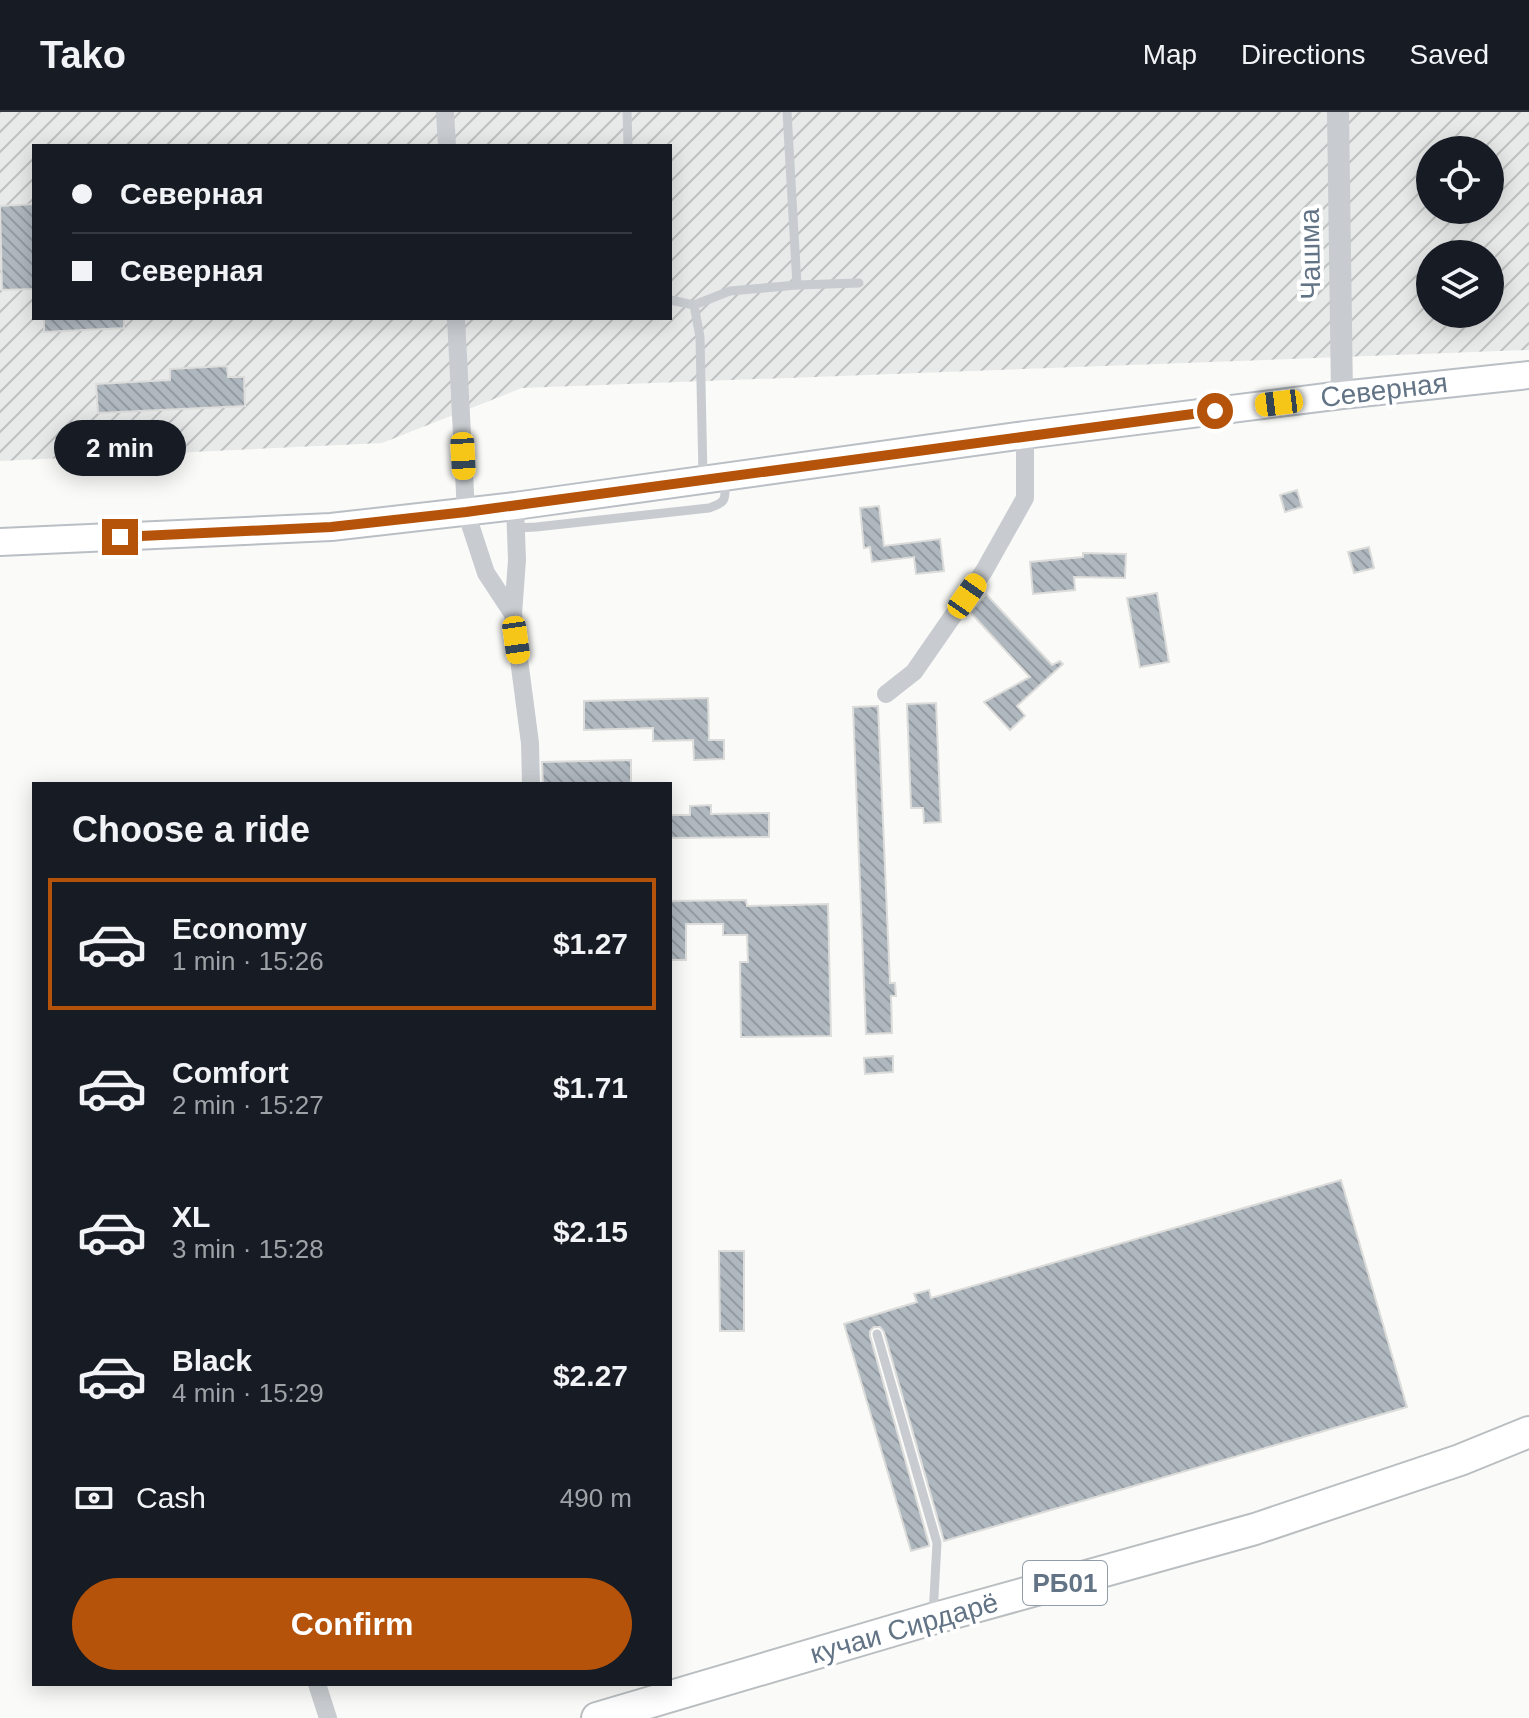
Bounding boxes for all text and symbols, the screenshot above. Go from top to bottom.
text: Tako [40,34,126,76]
text: Map [1143,39,1197,70]
text: Directions [1241,39,1366,70]
text: Saved [1410,39,1489,70]
map controls [1416,136,1504,328]
button: locate [1416,136,1504,224]
text: Северная [120,177,264,210]
street label: Чашма [1294,208,1326,300]
button: layers [1416,240,1504,328]
text: Северная [120,254,264,287]
street label: Северная [1319,367,1449,413]
car [1254,388,1304,418]
route start [1197,393,1233,429]
callout: 2 min [54,421,186,477]
car [450,431,476,481]
text: 2 min [86,433,154,463]
route end [102,519,138,555]
car [943,569,991,623]
car [501,615,531,665]
text: Choose a ride [72,809,310,850]
icon: car [76,908,148,980]
text: Economy [172,912,307,945]
text: $1.27 [553,927,628,960]
text: 1 min · 15:26 [172,946,324,976]
icon: car [76,1052,148,1124]
text: Comfort [172,1056,289,1089]
text: $1.71 [553,1071,628,1104]
text: 2 min · 15:27 [172,1090,324,1120]
icon: car [76,1196,148,1268]
text: XL [172,1200,210,1233]
text: $2.15 [553,1215,628,1248]
text: 3 min · 15:28 [172,1234,324,1264]
icon: car [76,1340,148,1412]
text: Black [172,1344,252,1377]
text: $2.27 [553,1359,628,1392]
text: 4 min · 15:29 [172,1378,324,1408]
icon: cash [72,1476,116,1520]
text: Cash [136,1481,206,1514]
text: 490 m [560,1483,632,1513]
road number: РБ01 [1023,1561,1107,1605]
button: Confirm [72,1578,632,1670]
street label: кучаи Сирдарё [806,1586,1002,1670]

